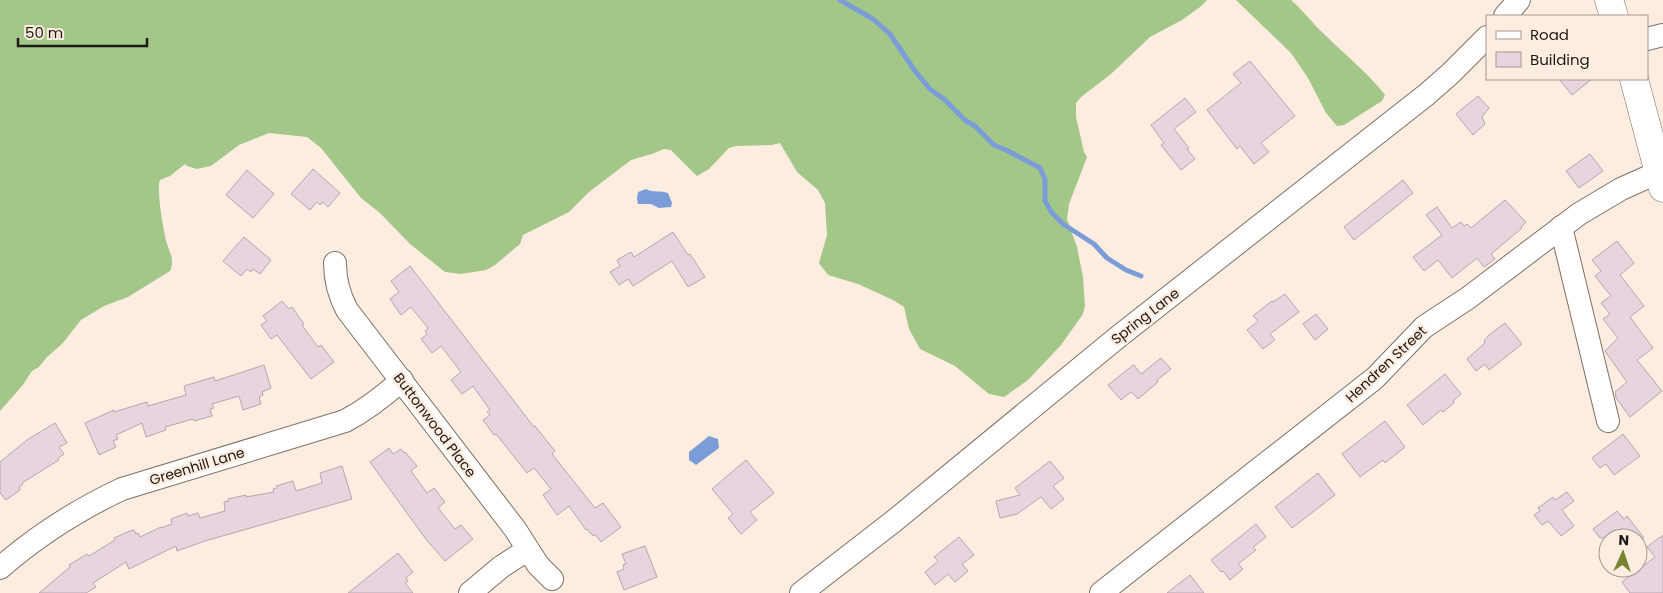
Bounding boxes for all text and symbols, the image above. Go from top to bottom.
scale bar [18,15,146,47]
legend [1486,15,1648,80]
text: 50 m [25,22,63,43]
text: Road [1530,24,1569,45]
text: Building [1530,49,1590,70]
street label: Spring Lane [1107,283,1184,349]
street label: Hendren Street [1341,321,1431,407]
street label: Buttonwood Place [389,368,481,482]
street label: Greenhill Lane [147,442,247,490]
north arrow [1598,528,1648,578]
text: N [1618,530,1629,550]

